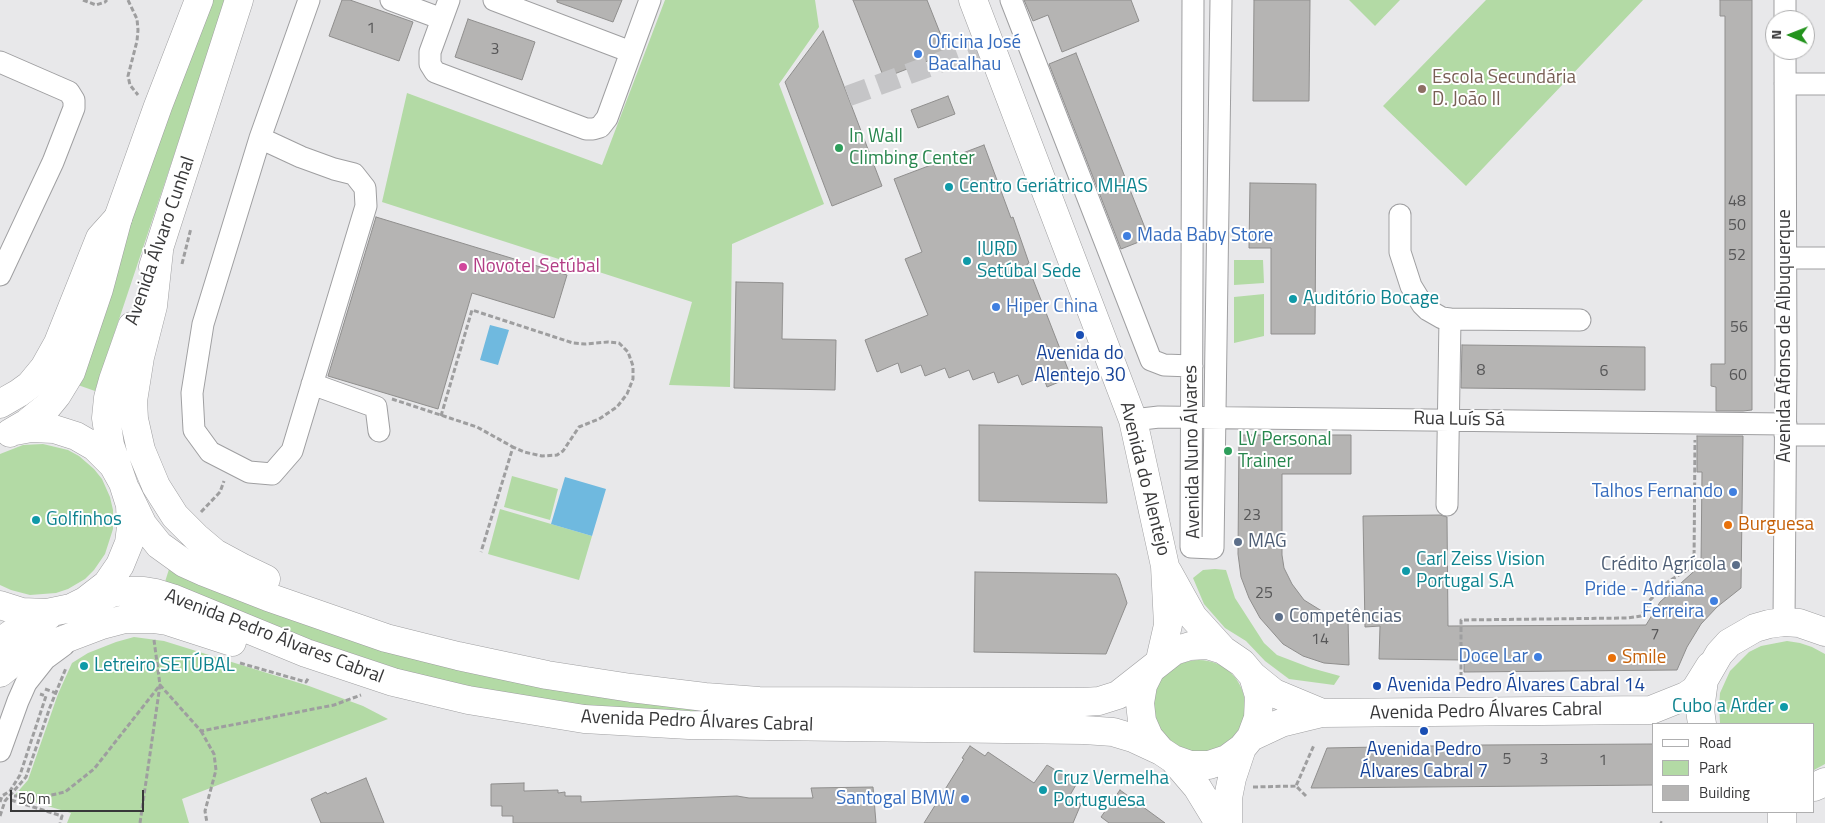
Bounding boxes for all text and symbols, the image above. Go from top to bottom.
north arrow [1765,10,1815,60]
house number: 1 [367,19,375,39]
text: N [1765,30,1786,40]
place label: Oficina José Bacalhau [928,32,1021,76]
house number: 3 [491,40,499,60]
marker: Oficina José Bacalhau [912,48,924,60]
place label: Escola Secundária D. João II [1432,67,1576,111]
marker: Escola Secundária D. João II [1416,83,1428,95]
place label: In Wall Climbing Center [849,126,975,170]
marker: In Wall Climbing Center [833,142,845,154]
street label: Avenida Álvaro Cunhal [121,154,201,328]
place label: Centro Geriátrico MHAS [959,176,1148,198]
marker: Centro Geriátrico MHAS [943,181,955,193]
house number: 48 [1728,192,1746,212]
street label: Avenida Afonso de Albuquerque [1774,209,1796,463]
house number: 50 [1728,216,1746,236]
place label: Mada Baby Store [1137,225,1273,247]
marker: Mada Baby Store [1121,230,1133,242]
place label: IURD Setúbal Sede [977,239,1081,283]
house number: 52 [1728,246,1746,266]
marker: IURD Setúbal Sede [961,255,973,267]
place label: Novotel Setúbal [473,256,600,278]
marker: Novotel Setúbal [457,261,469,273]
place label: Auditório Bocage [1303,288,1439,310]
marker: Auditório Bocage [1287,293,1299,305]
place label: Hiper China [1006,296,1098,318]
marker: Hiper China [990,301,1002,313]
house number: 56 [1730,318,1748,338]
marker: Avenida do Alentejo 30 [1074,329,1086,341]
place label: Avenida do Alentejo 30 [1034,343,1126,387]
house number: 8 [1477,361,1485,381]
house number: 6 [1600,362,1608,382]
street label: Avenida Nuno Álvares [1180,365,1206,539]
house number: 60 [1729,366,1747,386]
street label: Avenida do Alentejo [1114,400,1174,558]
street label: Rua Luís Sá [1413,408,1505,432]
place label: LV Personal Trainer [1238,429,1332,473]
marker: LV Personal Trainer [1222,445,1234,457]
place label: Talhos Fernando [1592,481,1723,503]
marker: Talhos Fernando [1727,486,1739,498]
house number: 23 [1243,506,1261,526]
place label: Golfinhos [46,509,122,531]
marker: Golfinhos [30,514,42,526]
place label: Burguesa [1738,514,1814,536]
marker: Burguesa [1722,519,1734,531]
place label: MAG [1248,531,1287,553]
marker: MAG [1232,536,1244,548]
place label: Carl Zeiss Vision Portugal S.A [1416,549,1545,593]
place label: Crédito Agrícola [1601,554,1726,576]
marker: Crédito Agrícola [1730,559,1742,571]
marker: Carl Zeiss Vision Portugal S.A [1400,565,1412,577]
place label: Pride - Adriana Ferreira [1584,579,1704,623]
house number: 25 [1255,584,1273,604]
street label: Avenida Pedro Álvares Cabral [161,585,387,689]
marker: Pride - Adriana Ferreira [1708,595,1720,607]
place label: Competências [1289,606,1402,628]
marker: Competências [1273,611,1285,623]
house number: 7 [1651,625,1659,645]
house number: 14 [1311,630,1329,650]
place label: Doce Lar [1459,646,1528,668]
place label: Smile [1622,647,1666,669]
marker: Doce Lar [1532,651,1544,663]
marker: Smile [1606,652,1618,664]
place label: Letreiro SETÚBAL [94,655,235,677]
marker: Letreiro SETÚBAL [78,660,90,672]
place label: Avenida Pedro Álvares Cabral 14 [1387,675,1645,697]
marker: Avenida Pedro Álvares Cabral 14 [1371,680,1383,692]
place label: Cubo a Arder [1672,696,1774,718]
street label: Avenida Pedro Álvares Cabral [1370,699,1602,725]
marker: Cubo a Arder [1778,701,1790,713]
street label: Avenida Pedro Álvares Cabral [580,707,814,737]
legend [1652,723,1815,813]
marker: Avenida Pedro Álvares Cabral 7 [1418,725,1430,737]
text: Road [1699,731,1731,754]
place label: Avenida Pedro Álvares Cabral 7 [1360,739,1488,783]
house number: 5 [1503,750,1511,770]
house number: 3 [1540,750,1548,770]
house number: 1 [1599,751,1607,771]
text: Park [1699,756,1728,779]
place label: Cruz Vermelha Portuguesa [1053,768,1169,812]
scale bar [12,780,146,812]
text: Building [1699,781,1750,804]
marker: Cruz Vermelha Portuguesa [1037,784,1049,796]
text: 50 m [18,787,51,810]
place label: Santogal BMW [836,788,955,810]
marker: Santogal BMW [959,793,971,805]

